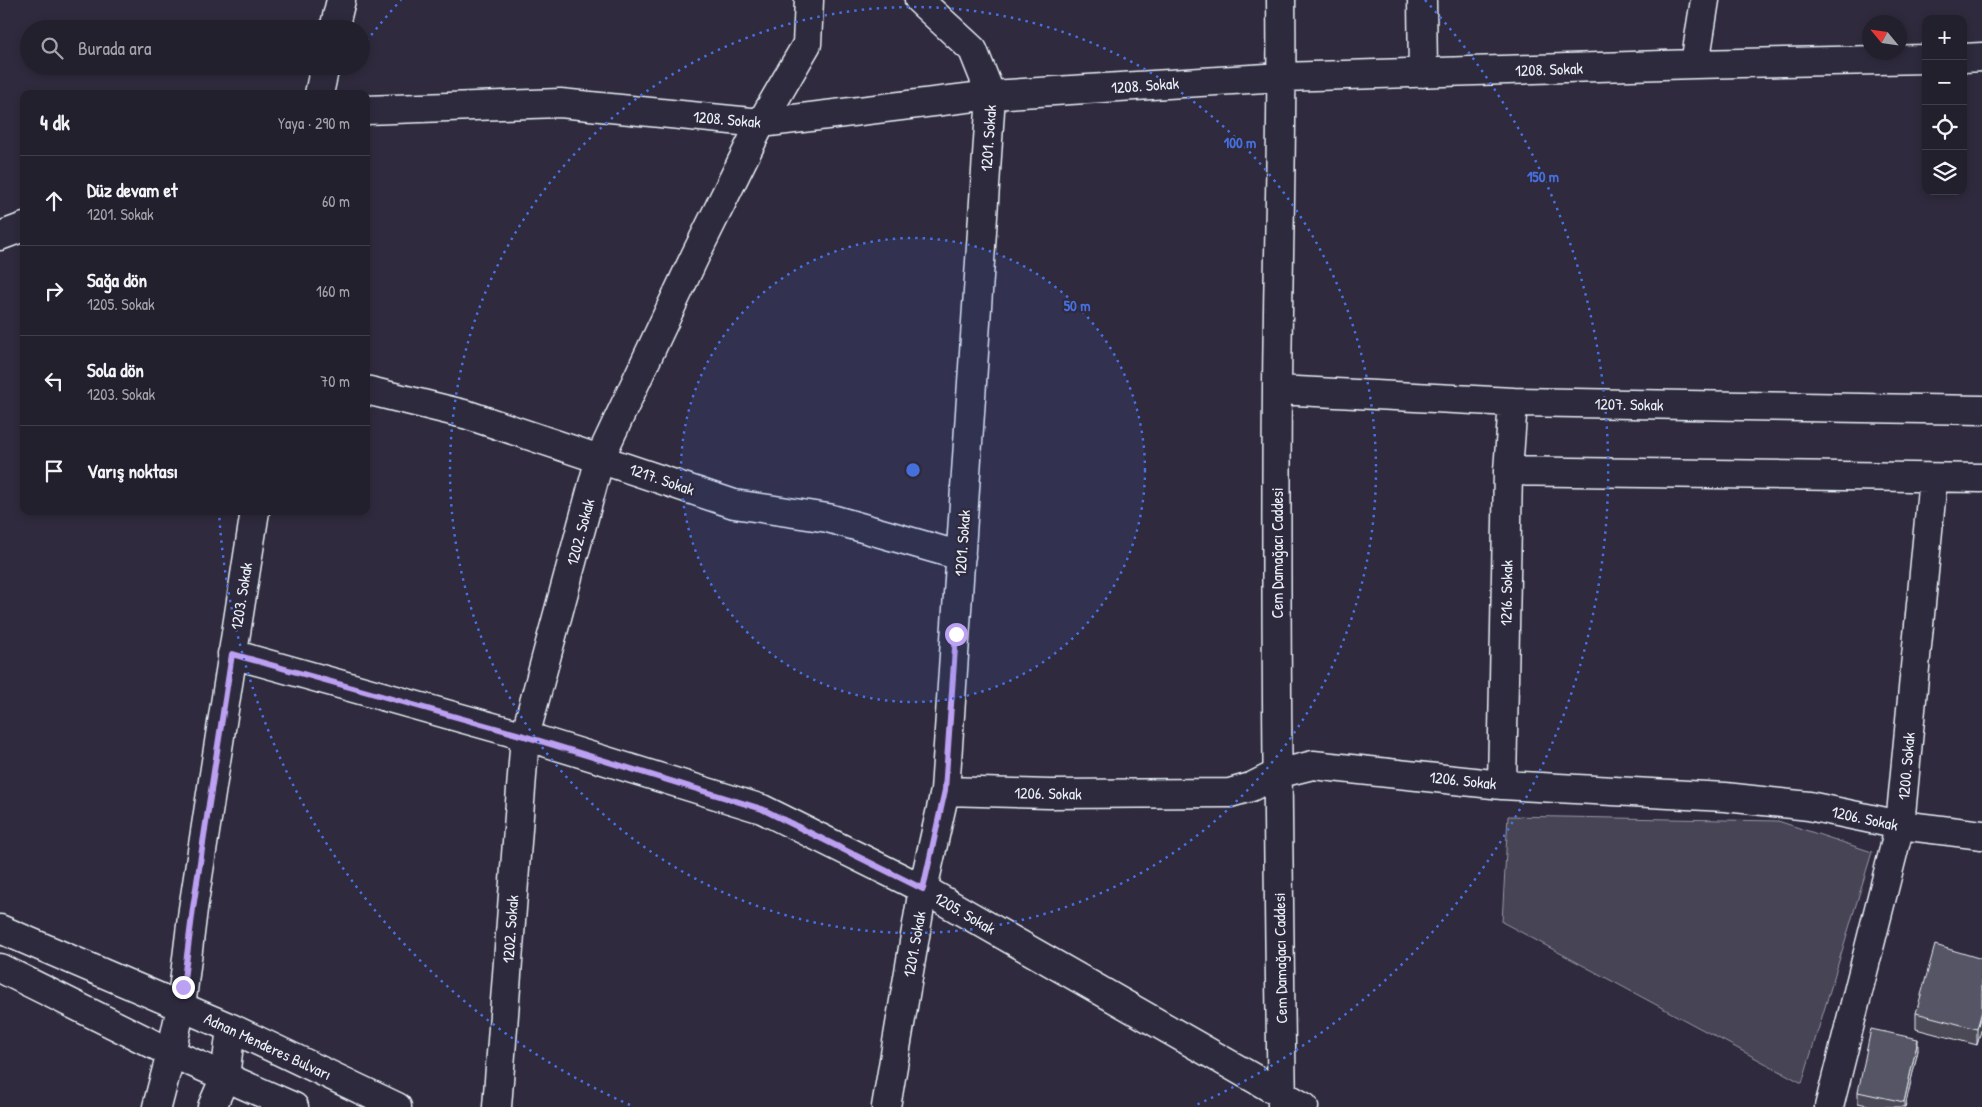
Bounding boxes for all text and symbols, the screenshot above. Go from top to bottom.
north arrow [1862,15,1907,60]
map controls [1922,15,1967,195]
button: + [1922,15,1967,60]
search box [20,20,370,75]
icon: search [38,34,66,62]
text: Burada ara [78,35,151,61]
street label: 1208. Sokak [1515,57,1584,81]
button: − [1922,60,1967,105]
street label: 1208. Sokak [1110,72,1180,98]
street label: 1201. Sokak [975,104,1001,172]
street label: 1208. Sokak [692,105,762,133]
button: locate [1922,105,1967,150]
text: 4 dk [40,108,70,137]
text: Yaya · 290 m [278,112,350,134]
text: 100 m [1224,132,1256,153]
button: layers [1922,150,1967,195]
text: 150 m [1527,166,1559,187]
text: Düz devam et [87,177,178,203]
icon: ahead [40,187,68,215]
text: 60 m [322,190,350,212]
text: 1201. Sokak [87,203,154,225]
text: Sağa dön [87,267,147,293]
icon: right [40,277,68,305]
text: 160 m [316,280,350,302]
text: 1205. Sokak [87,293,155,315]
text: 50 m [1064,295,1090,316]
text: Sola dön [87,357,144,383]
icon: left [40,367,68,395]
text: 70 m [320,370,350,392]
text: 1203. Sokak [87,383,155,405]
street label: 1207. Sokak [1594,392,1664,416]
icon: arrive [40,457,68,485]
text: Varış noktası [87,458,178,484]
street label: 1217. Sokak [627,458,698,500]
centre of rings [904,461,922,479]
street label: Cem Damağacı Caddesi [1266,487,1288,619]
street label: 1202. Sokak [561,496,600,568]
street label: 1201. Sokak [949,509,975,577]
street label: 1216. Sokak [1494,559,1518,626]
street label: 1203. Sokak [225,560,257,631]
route start [945,623,968,646]
street label: 1200. Sokak [1892,731,1920,801]
street label: 1206. Sokak [1428,766,1498,794]
street label: 1206. Sokak [1014,781,1082,805]
street label: 1206. Sokak [1830,800,1901,836]
street label: 1205. Sokak [930,887,1000,940]
street label: Cem Damağacı Caddesi [1268,892,1292,1024]
street label: 1202. Sokak [497,894,523,964]
street label: 1201. Sokak [897,909,931,979]
route end [172,976,195,999]
street label: Adnan Menderes Bulvarı [201,1007,335,1085]

